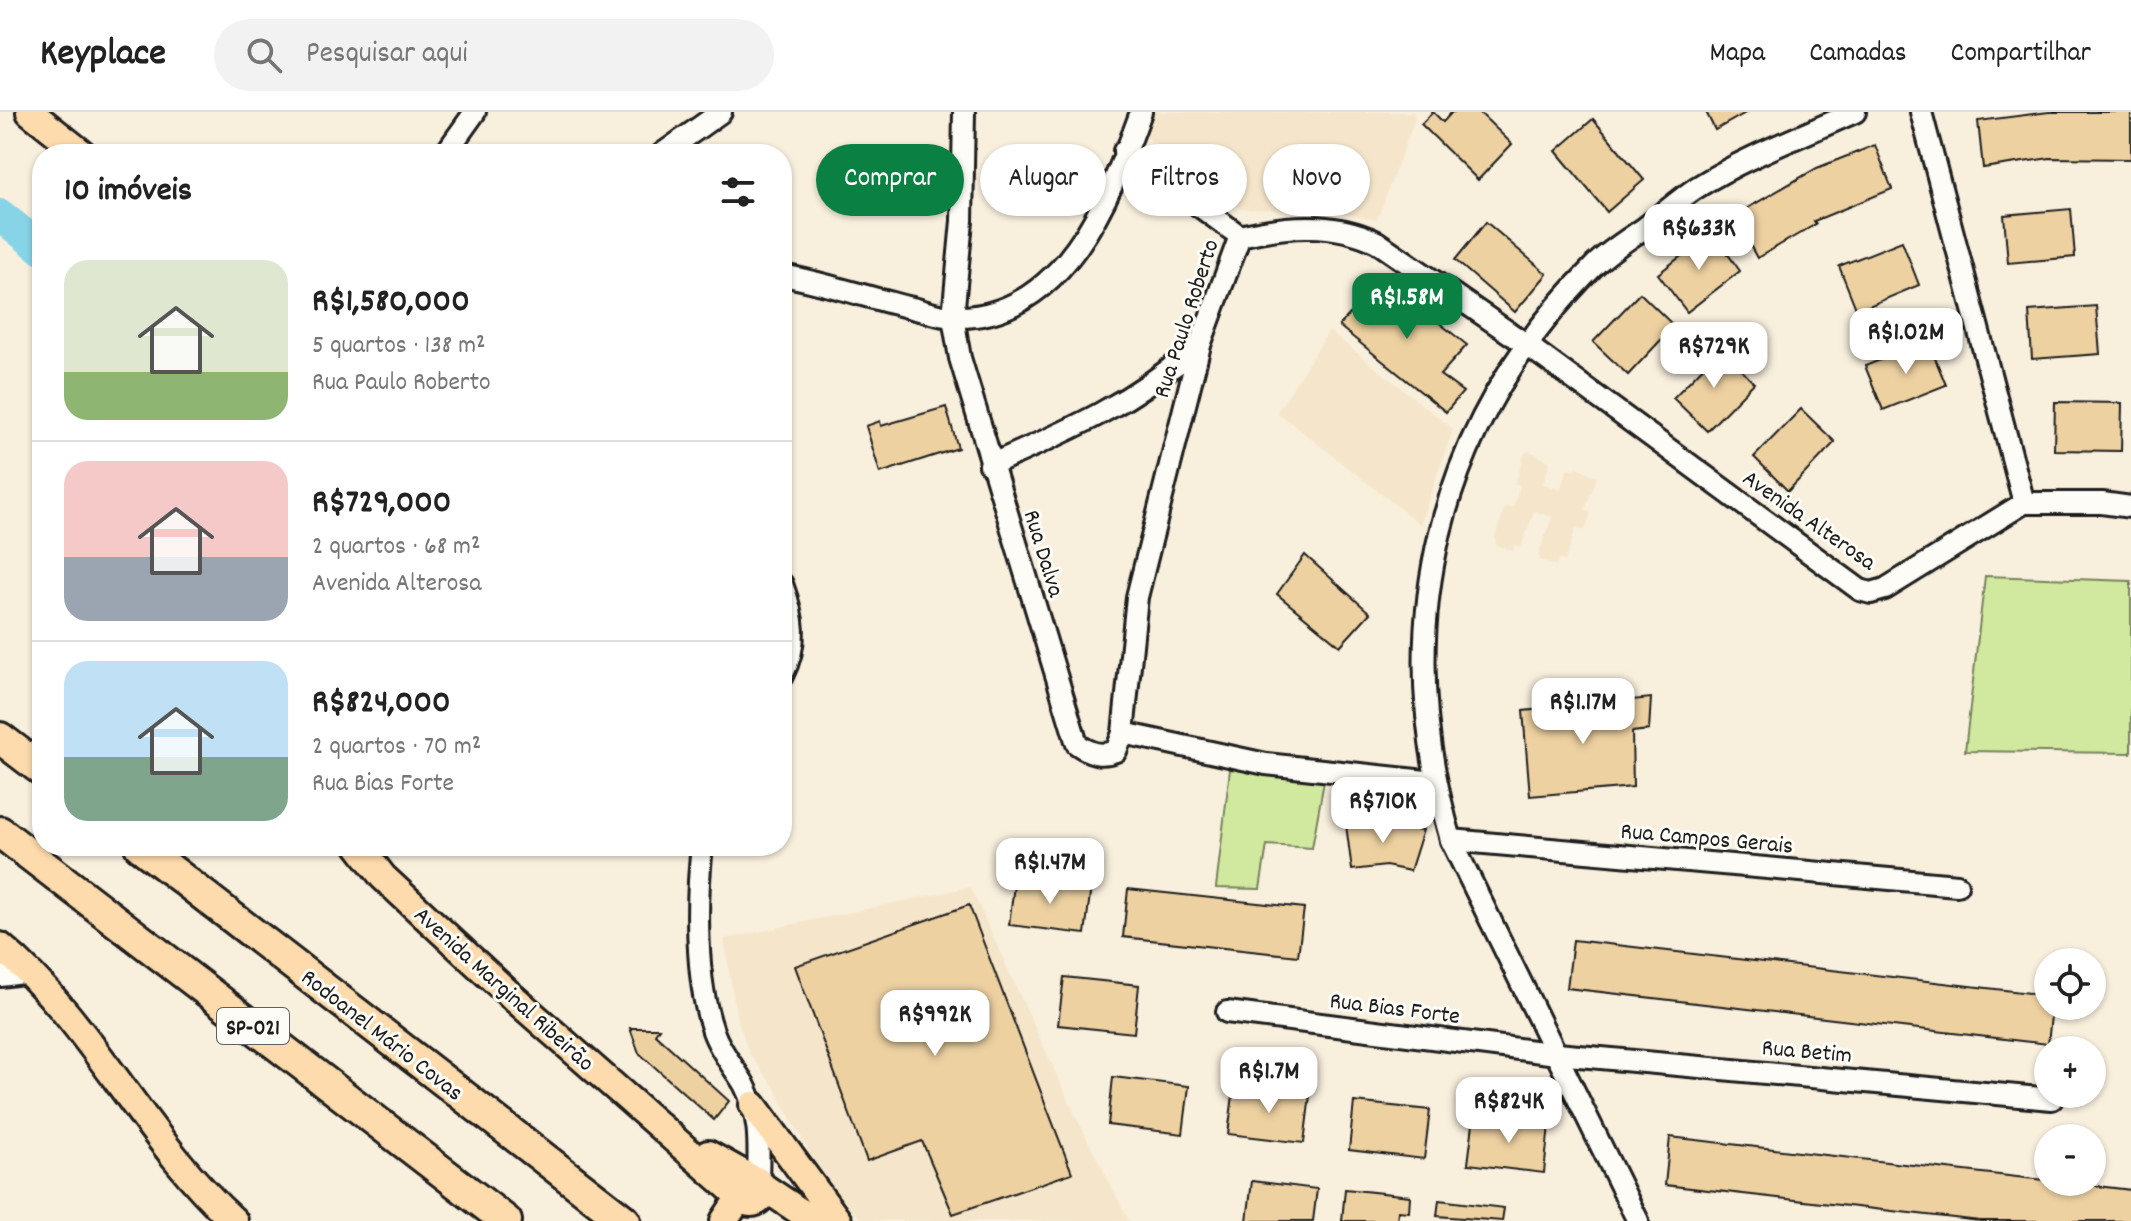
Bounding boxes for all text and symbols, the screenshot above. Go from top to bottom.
search box [214,19,774,91]
text: Keyplace [40,28,166,83]
icon: search [242,33,286,77]
text: Pesquisar aqui [306,34,468,77]
text: Mapa [1710,35,1765,75]
text: Camadas [1809,35,1907,75]
text: Compartilhar [1951,35,2091,75]
chip: Comprar [816,144,964,216]
chip: Alugar [980,144,1106,216]
chip: Filtros [1122,144,1247,216]
chip: Novo [1263,144,1370,216]
text: 10 imóveis [64,168,192,217]
icon: filters [716,170,760,214]
pin: R$633K [1634,204,1764,272]
text: R$633K [1662,211,1736,248]
street label: Rua Paulo Roberto [1146,235,1230,403]
pin: R$1.58M [1333,273,1481,341]
text: R$1,580,000 [312,279,470,328]
text: R$1.58M [1370,280,1444,317]
icon: home [128,292,224,388]
pin: R$1.02M [1832,308,1980,376]
text: R$1.02M [1868,315,1944,352]
pin: R$729K [1649,322,1779,390]
text: 5 quartos · 138 m² [312,328,486,365]
text: R$729K [1678,329,1750,366]
text: Rua Paulo Roberto [312,365,491,402]
street label: Avenida Alterosa [1734,463,1883,581]
text: R$729,000 [312,480,451,529]
icon: home [128,493,224,589]
street label: Rua Dalva [1013,506,1072,602]
text: 2 quartos · 68 m² [312,529,480,566]
text: Avenida Alterosa [312,566,481,603]
pin: R$1.17M [1509,678,1657,746]
text: R$824,000 [312,680,450,729]
text: R$1.17M [1550,685,1616,722]
icon: home [128,693,224,789]
text: 2 quartos · 70 m² [312,729,481,766]
text: Rua Bias Forte [312,766,454,803]
pin: R$710K [1318,777,1448,845]
text: R$710K [1349,784,1417,821]
street label: Rua Campos Gerais [1619,816,1794,864]
pin: R$1.47M [976,838,1124,906]
text: R$1.47M [1014,845,1086,882]
street label: Avenida Marginal Ribeirão [405,900,601,1081]
map controls [2034,948,2106,1196]
button: locate [2034,948,2106,1020]
street label: Rodoanel Mário Covas [293,962,470,1111]
street label: Rua Bias Forte [1327,985,1462,1035]
pin: R$992K [870,990,1000,1058]
text: R$992K [898,997,972,1034]
road number: SP-021 [217,1008,289,1044]
street label: Rua Betim [1760,1032,1853,1074]
button: + [2034,1036,2106,1108]
pin: R$1.7M [1204,1047,1334,1115]
text: R$1.7M [1238,1054,1300,1091]
pin: R$824K [1444,1077,1574,1145]
text: R$824K [1474,1084,1544,1121]
button: − [2034,1124,2106,1196]

